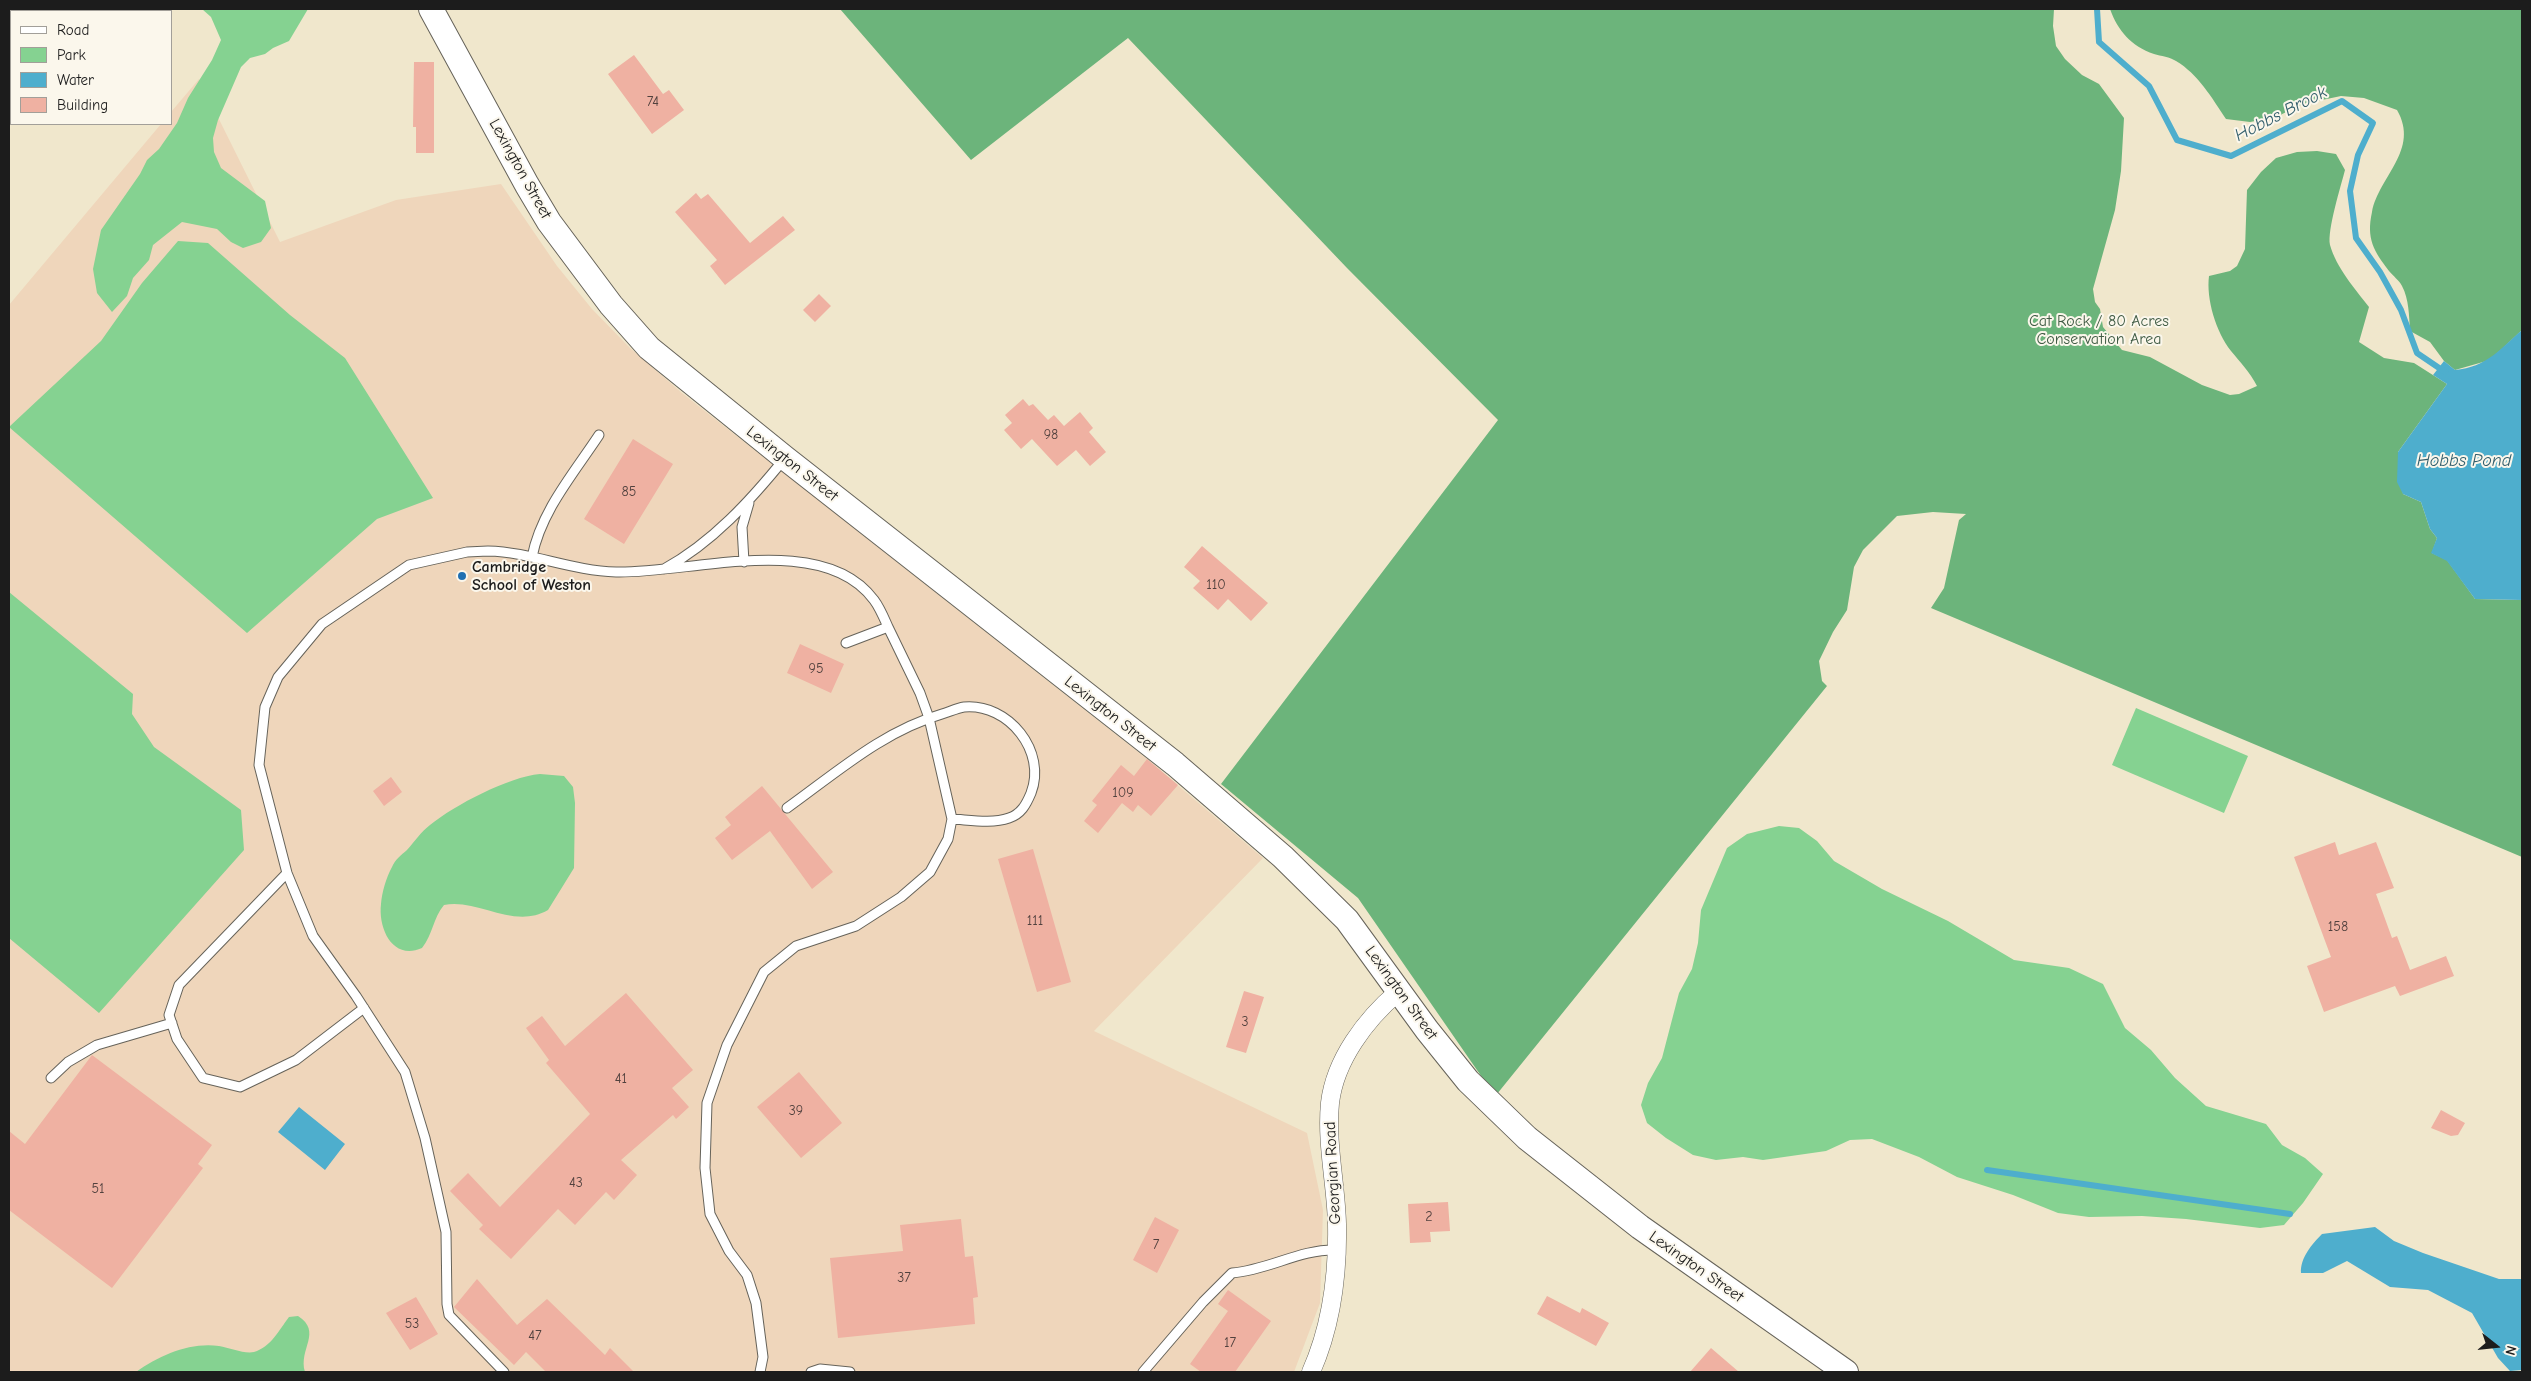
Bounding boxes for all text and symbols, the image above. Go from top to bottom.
legend [10,10,172,125]
text: Road [57,21,89,39]
text: Park [57,46,86,64]
text: Water [57,71,94,89]
water label: Hobbs Brook [2231,81,2331,147]
house number: 74 [647,94,659,110]
text: Building [57,96,108,114]
street label: Lexington Street [485,116,555,222]
park label: Cat Rock / 80 Acres Conservation Area [2029,311,2169,349]
street label: Lexington Street [742,422,842,506]
house number: 98 [1044,427,1058,443]
water label: Hobbs Pond [2417,450,2511,472]
house number: 85 [622,484,636,500]
place label: Cambridge School of Weston [472,557,591,595]
marker: Cambridge School of Weston [456,570,468,582]
house number: 110 [1206,577,1226,593]
house number: 95 [808,661,824,677]
street label: Lexington Street [1060,672,1160,756]
house number: 109 [1112,785,1134,801]
house number: 111 [1027,913,1043,929]
house number: 158 [2328,919,2348,935]
street label: Lexington Street [1361,942,1441,1044]
house number: 3 [1241,1014,1249,1030]
house number: 41 [615,1071,627,1087]
house number: 39 [789,1103,803,1119]
street label: Georgian Road [1321,1121,1345,1225]
house number: 43 [569,1175,583,1191]
house number: 51 [91,1181,105,1197]
house number: 2 [1425,1209,1433,1225]
street label: Lexington Street [1645,1227,1747,1307]
house number: 7 [1153,1237,1159,1253]
house number: 37 [897,1270,911,1286]
house number: 53 [405,1316,419,1332]
north arrow [2471,1321,2521,1371]
house number: 47 [528,1328,542,1344]
house number: 17 [1224,1335,1236,1351]
text: N [2501,1344,2520,1357]

